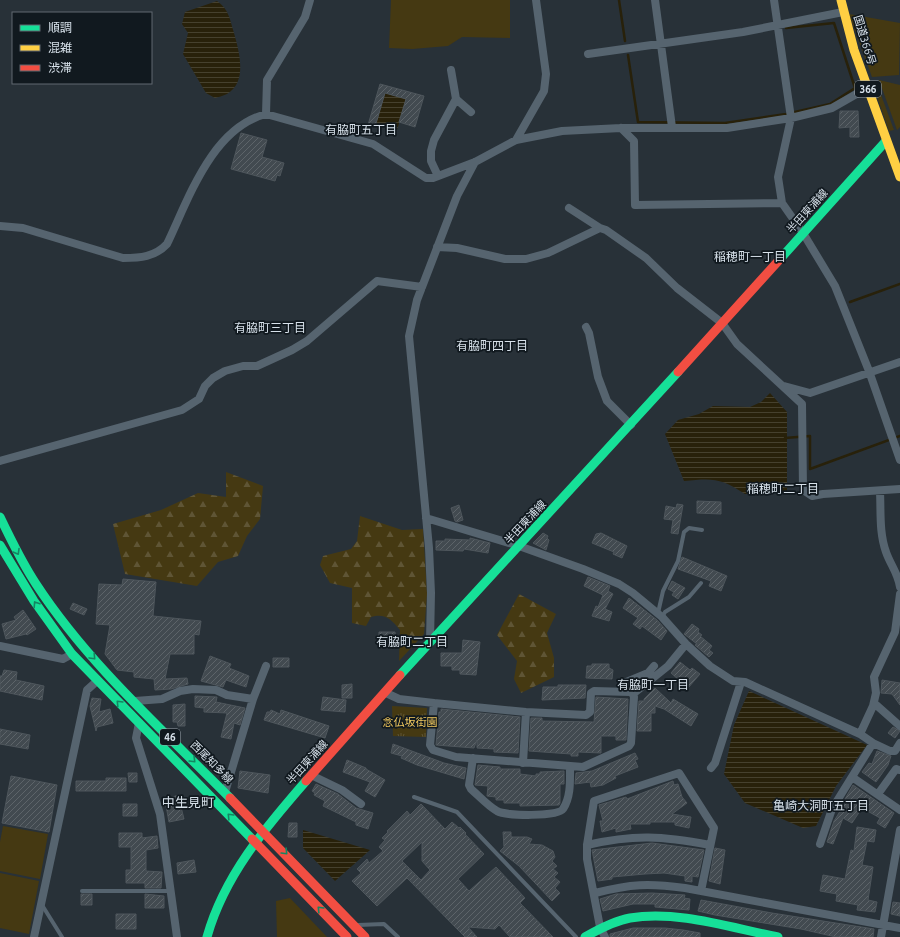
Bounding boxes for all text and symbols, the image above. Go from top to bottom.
legend [12,12,152,84]
street label: 国道366号 [852,14,878,66]
text: 順調 [48,21,72,34]
text: 混雑 [48,41,72,54]
text: 渋滞 [48,61,72,74]
road number: 366 [855,81,881,97]
district label: 有脇町五丁目 [325,123,397,136]
street label: 半田東浦線 [784,187,830,235]
district label: 稲穂町一丁目 [714,250,786,263]
district label: 有脇町三丁目 [234,321,306,334]
district label: 有脇町四丁目 [456,339,528,352]
district label: 稲穂町二丁目 [747,482,819,495]
street label: 半田東浦線 [502,498,548,546]
one-way arrow [12,548,20,555]
one-way arrow [33,601,40,608]
district label: 有脇町二丁目 [376,635,448,648]
one-way arrow [88,652,96,660]
district label: 有脇町一丁目 [617,678,689,691]
one-way arrow [116,700,124,708]
park label: 念仏坂街園 [383,716,438,728]
road number: 46 [160,729,180,745]
street label: 西尾知多線 [188,738,236,786]
street label: 半田東浦線 [284,738,330,786]
one-way arrow [188,755,196,763]
district label: 中生見町 [162,795,214,809]
district label: 亀崎大洞町五丁目 [773,799,869,812]
one-way arrow [227,813,234,821]
one-way arrow [280,848,287,855]
one-way arrow [317,906,325,914]

